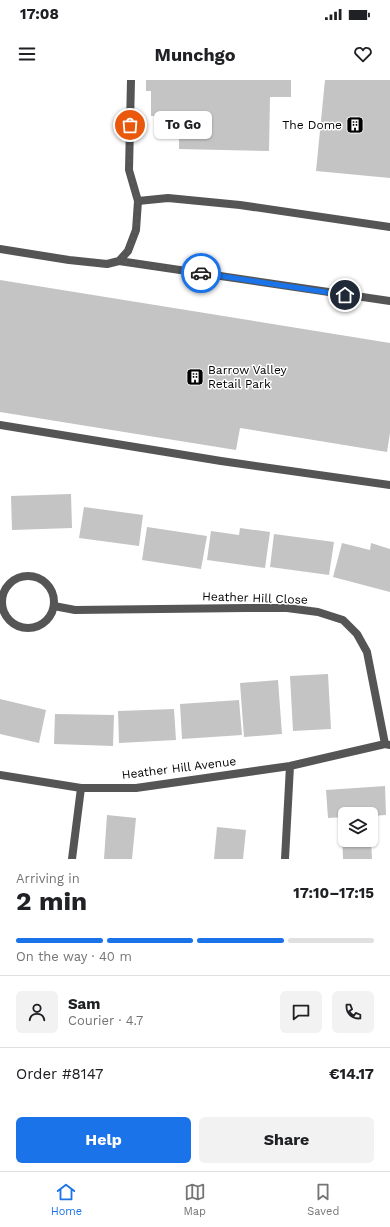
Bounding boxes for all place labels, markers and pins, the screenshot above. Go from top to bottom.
pin [113,108,147,142]
callout: To Go [154,111,212,139]
building icon: The Dome [345,115,365,135]
place label: The Dome [282,118,342,132]
pin [328,278,362,312]
place label: Barrow Valley Retail Park [208,363,288,391]
building icon: Barrow Valley Retail Park [185,367,205,387]

